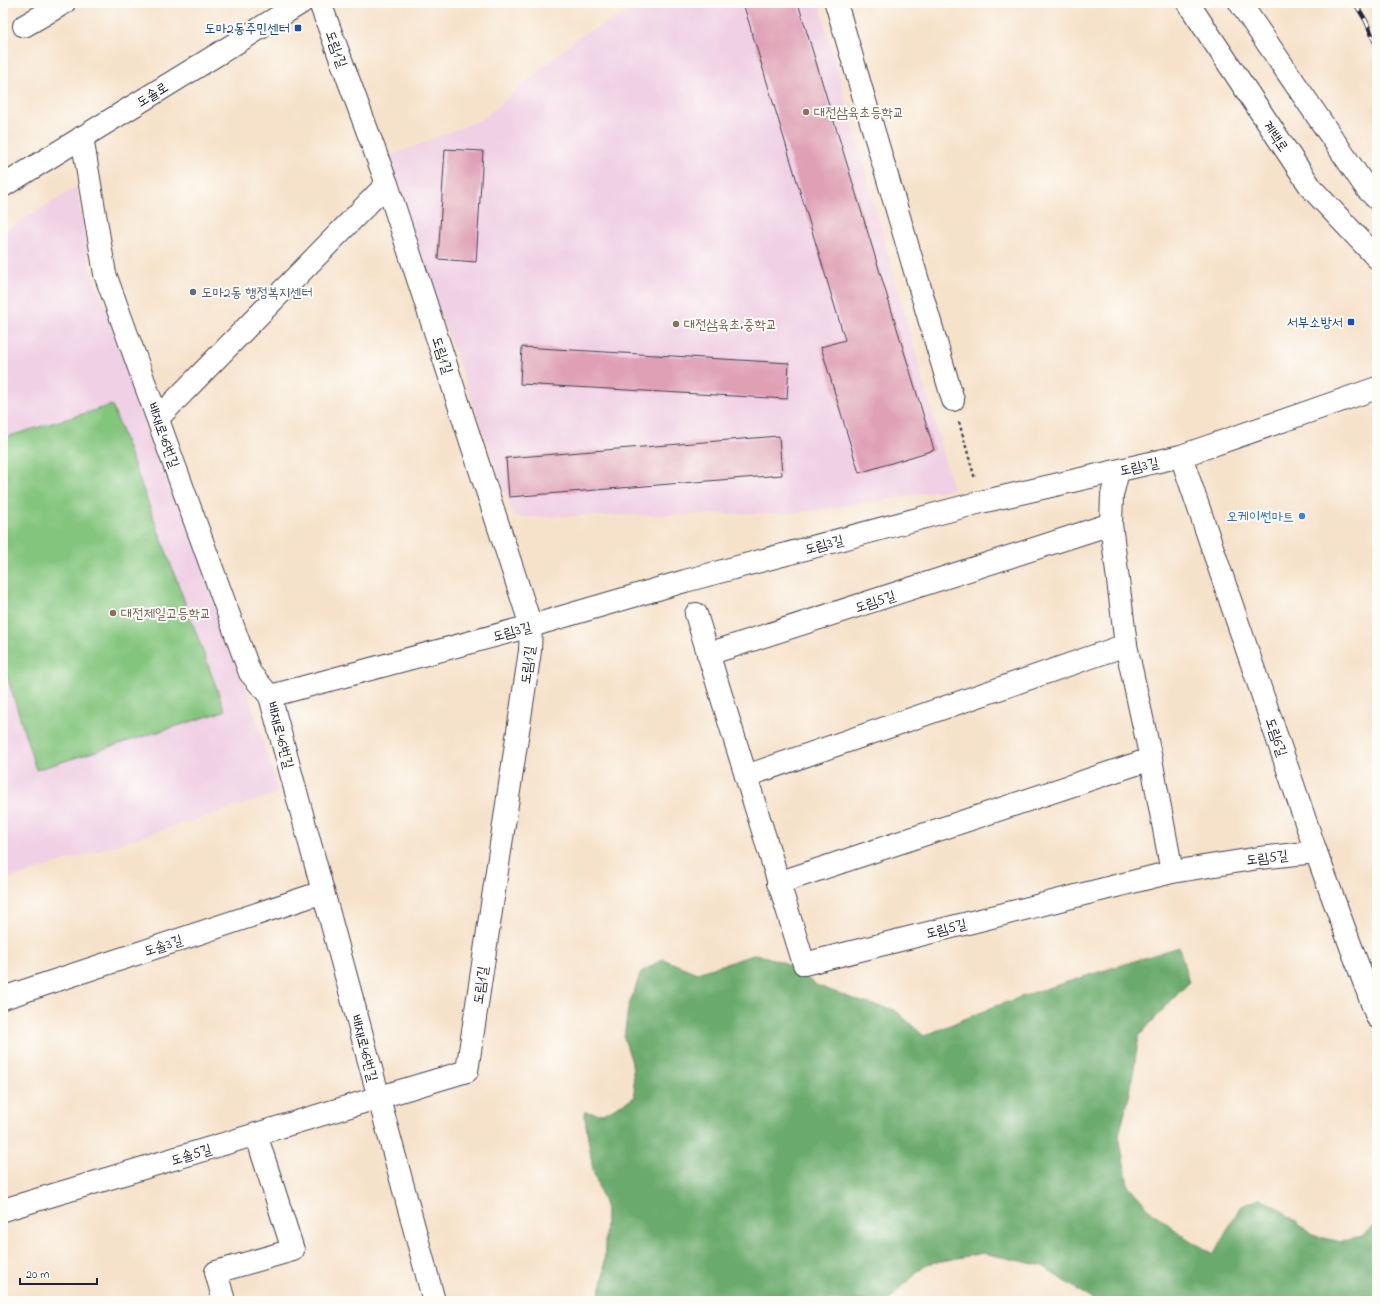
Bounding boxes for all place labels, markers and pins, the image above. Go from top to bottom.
place label: 도마2동주민센터 [204,19,290,40]
marker: 도마2동주민센터 [293,23,303,33]
place label: 대전삼육초등학교 [814,103,904,124]
marker: 대전삼육초등학교 [801,107,811,117]
place label: 도마2동 행정복지센터 [201,283,313,304]
marker: 도마2동 행정복지센터 [188,287,198,297]
place label: 서부소방서 [1287,313,1343,334]
place label: 대전삼육초.중학교 [684,315,777,336]
marker: 서부소방서 [1346,317,1356,327]
marker: 대전삼육초.중학교 [671,319,681,329]
place label: 오케이썬마트 [1226,507,1294,528]
marker: 오케이썬마트 [1297,511,1307,521]
place label: 대전제일고등학교 [121,604,211,625]
marker: 대전제일고등학교 [108,608,118,618]

